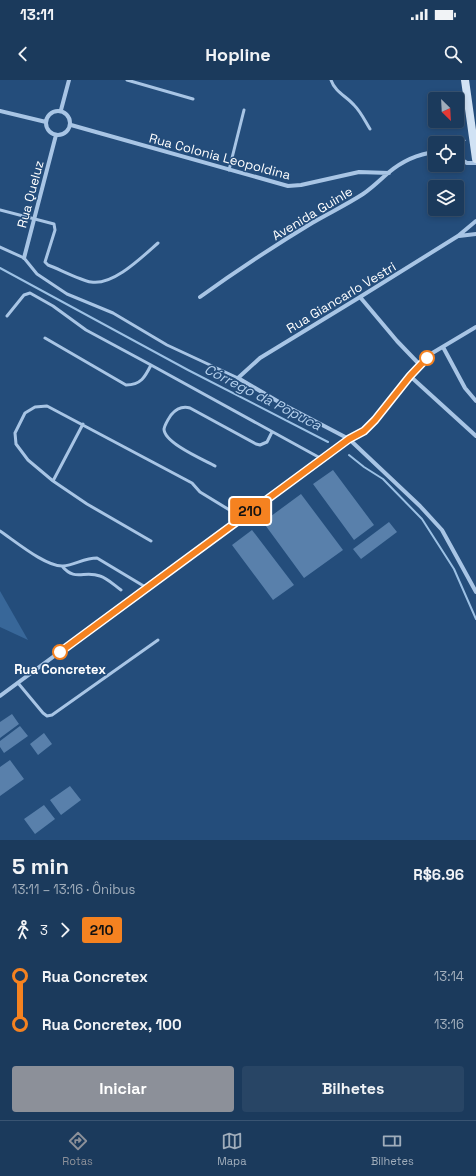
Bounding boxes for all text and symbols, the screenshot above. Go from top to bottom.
text: 13:11 [20,5,54,24]
icon: back [12,43,34,65]
text: Hopline [205,43,271,66]
icon: search [442,43,464,65]
north arrow [428,92,464,128]
map controls [428,92,464,216]
street label: Rua Colonia Leopoldina [147,129,293,184]
button: locate [428,136,464,172]
street label: Rua Queluz [13,158,48,230]
button: layers [428,180,464,216]
street label: Avenida Guinle [269,183,356,244]
street label: Rua Giancarlo Vestri [283,258,399,337]
unlabelled marker [419,350,435,366]
water label: Córrego da Popuca [201,360,325,435]
line badge: 210 [227,498,273,524]
text: 210 [238,502,262,520]
marker: Rua Concretex [52,644,68,660]
place label: Rua Concretex [14,661,106,678]
text: 5 min [12,852,69,880]
text: R$6.96 [413,865,464,884]
text: 13:11 – 13:16 · Ônibus [12,881,135,898]
icon: walk [12,919,34,941]
icon: forward [54,919,76,941]
text: 210 [90,921,114,939]
text: 3 [40,922,48,939]
text: Rua Concretex [42,967,148,986]
text: 13:14 [434,968,464,985]
text: Rua Concretex, 100 [42,1015,182,1034]
text: 13:16 [434,1016,464,1033]
button: Iniciar [12,1066,234,1112]
button: Bilhetes [242,1066,464,1112]
tab: Rotas [62,1130,93,1168]
tab: Mapa [217,1130,247,1168]
tab: Bilhetes [371,1130,414,1168]

